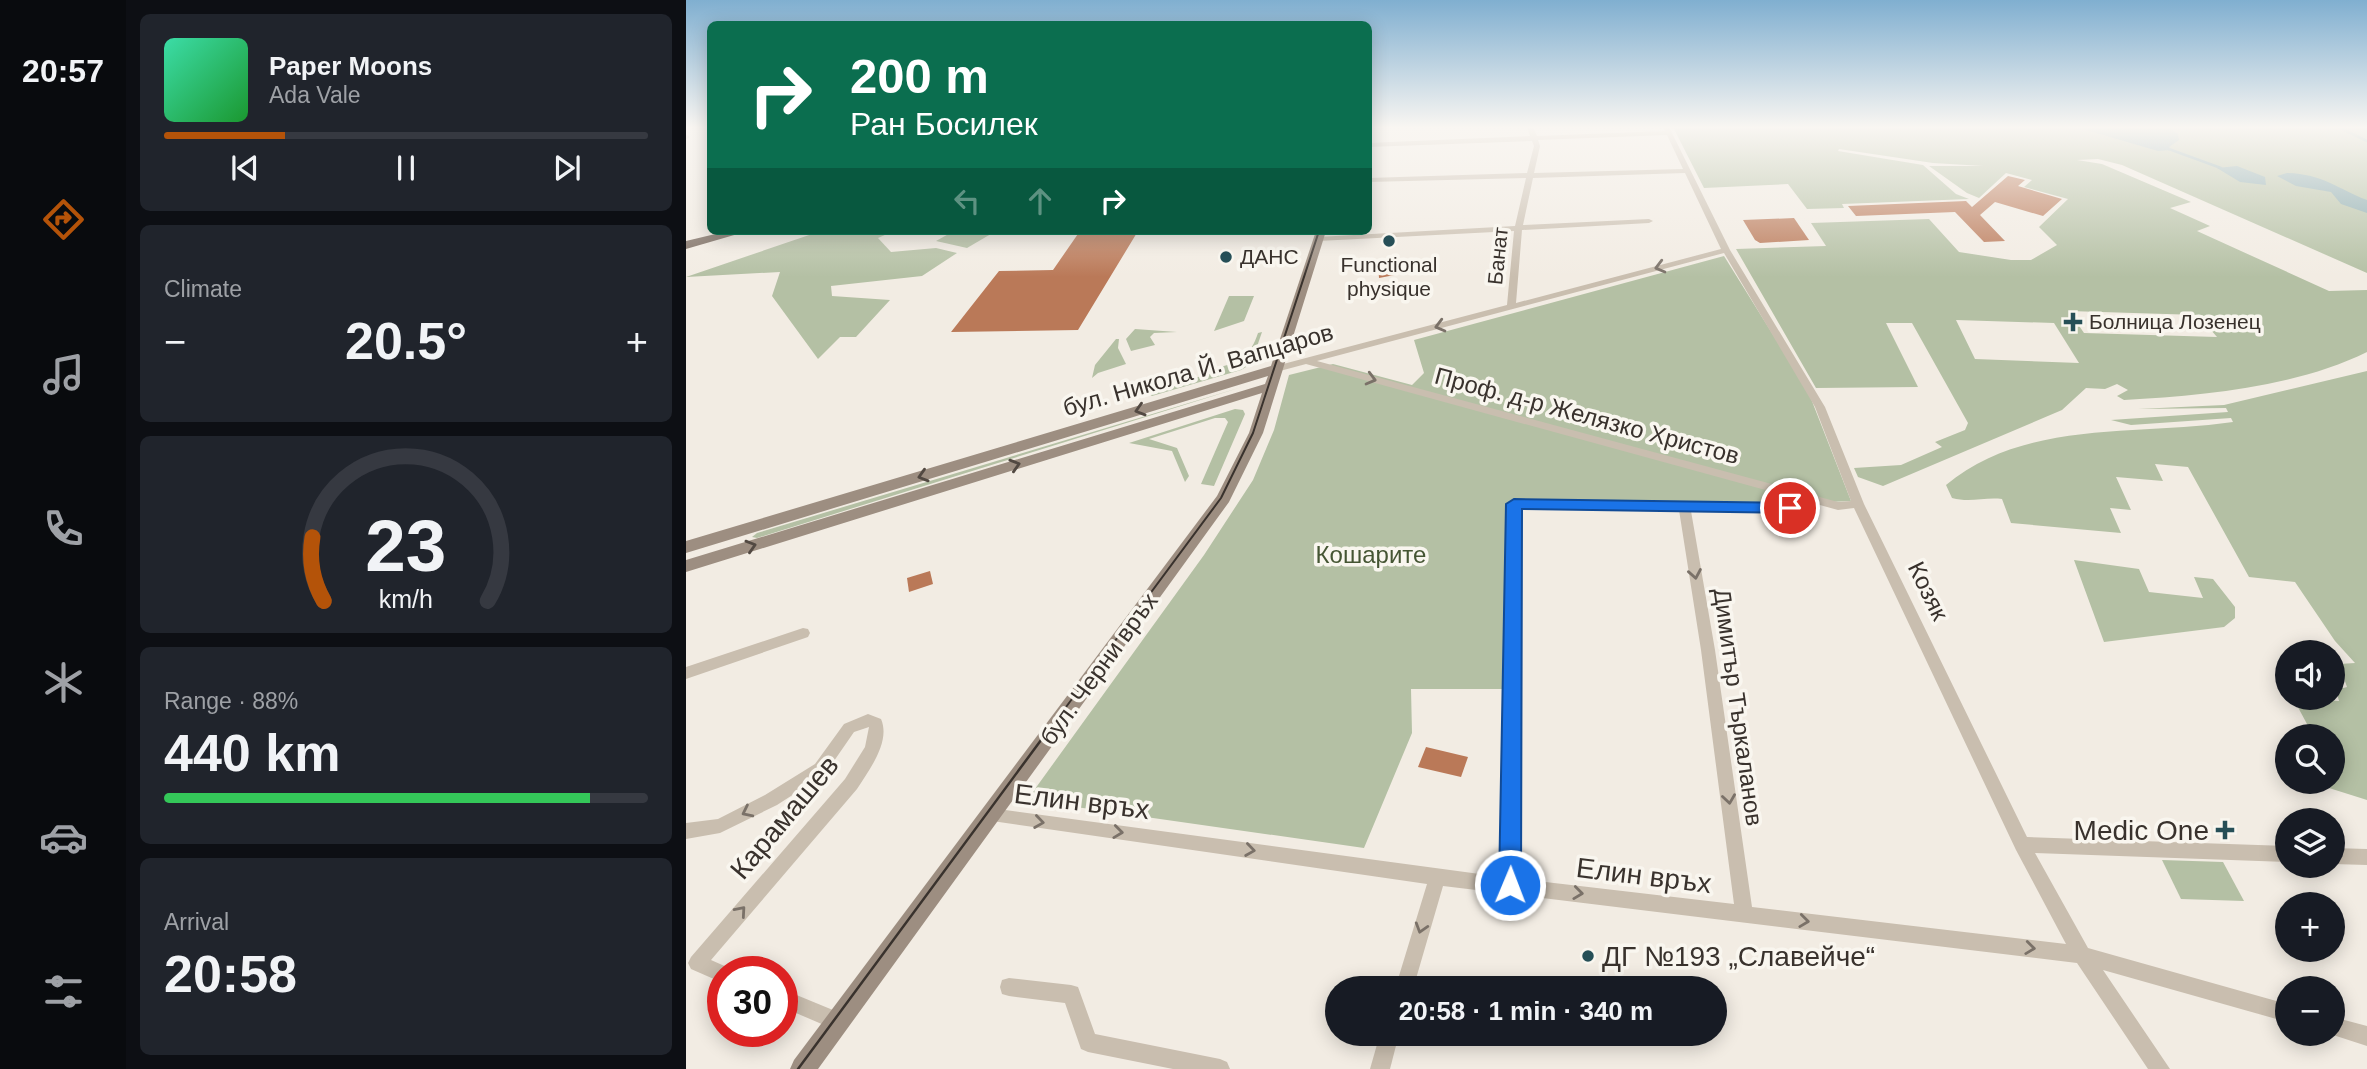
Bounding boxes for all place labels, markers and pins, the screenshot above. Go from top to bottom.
marker: Functional physique [1381,233,1397,249]
place label: ДАНС [1240,245,1299,268]
marker: ДАНС [1218,249,1234,265]
place label: Functional physique [1341,253,1437,300]
place label: Болница Лозенец [2089,310,2261,333]
marker: Болница Лозенец [2063,312,2083,332]
pin [1760,478,1820,538]
place label: Medic One [2074,815,2209,846]
marker: Medic One [2215,820,2235,840]
place label: ДГ №193 „Славейче“ [1602,941,1875,972]
marker: ДГ №193 „Славейче“ [1580,948,1596,964]

